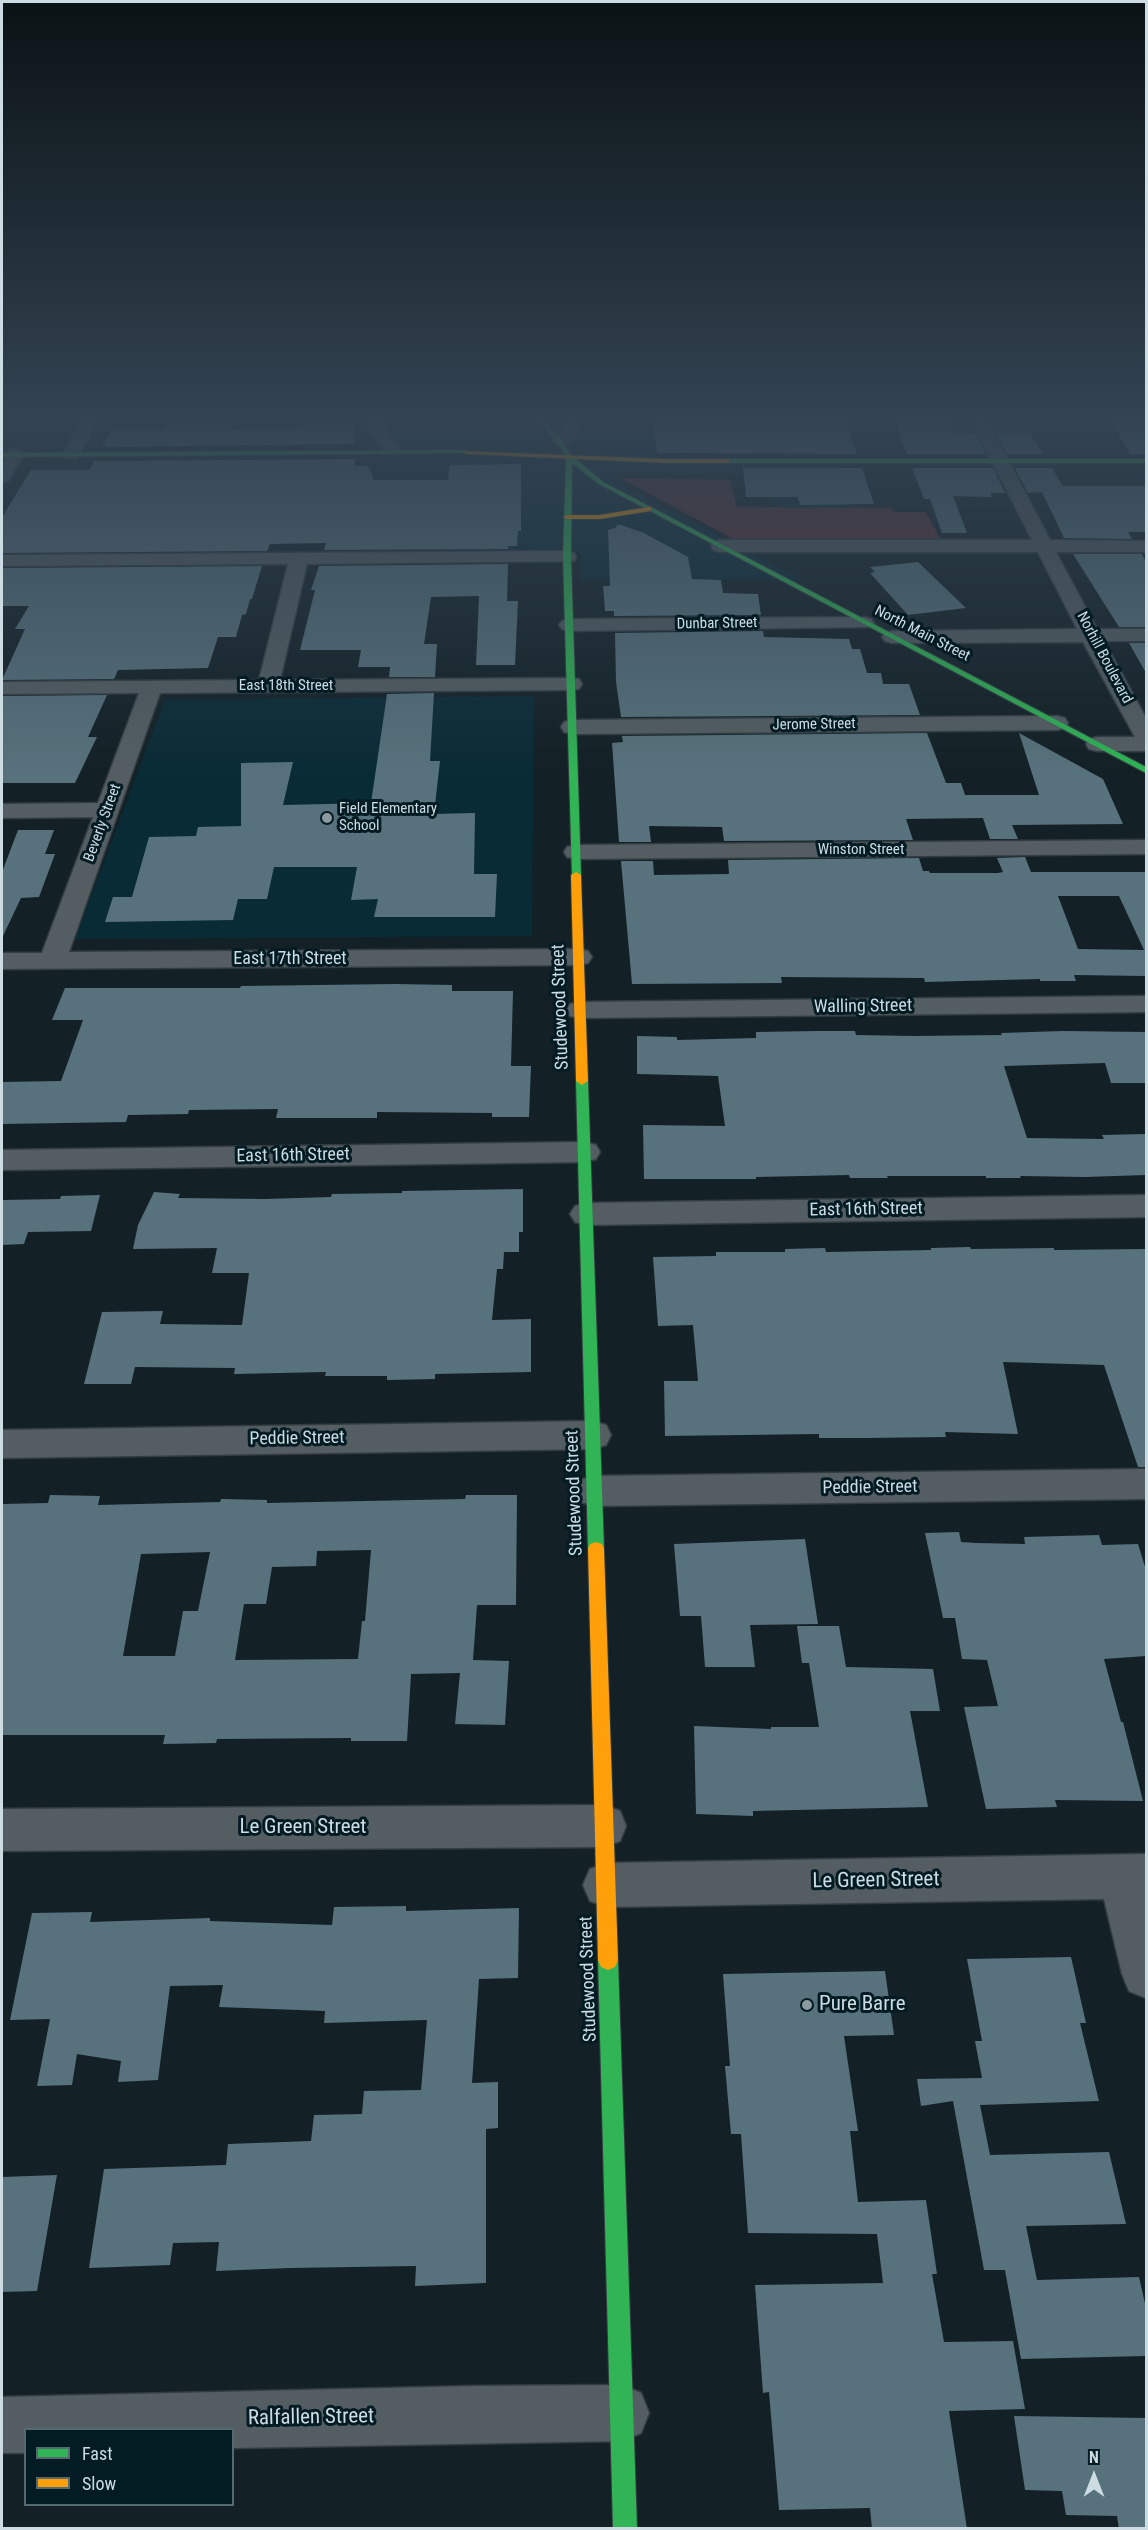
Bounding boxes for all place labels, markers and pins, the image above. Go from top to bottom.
place label: Field Elementary School [339,800,437,835]
marker: Field Elementary School [320,811,334,825]
place label: Pure Barre [819,1992,906,2018]
marker: Pure Barre [800,1998,814,2012]

